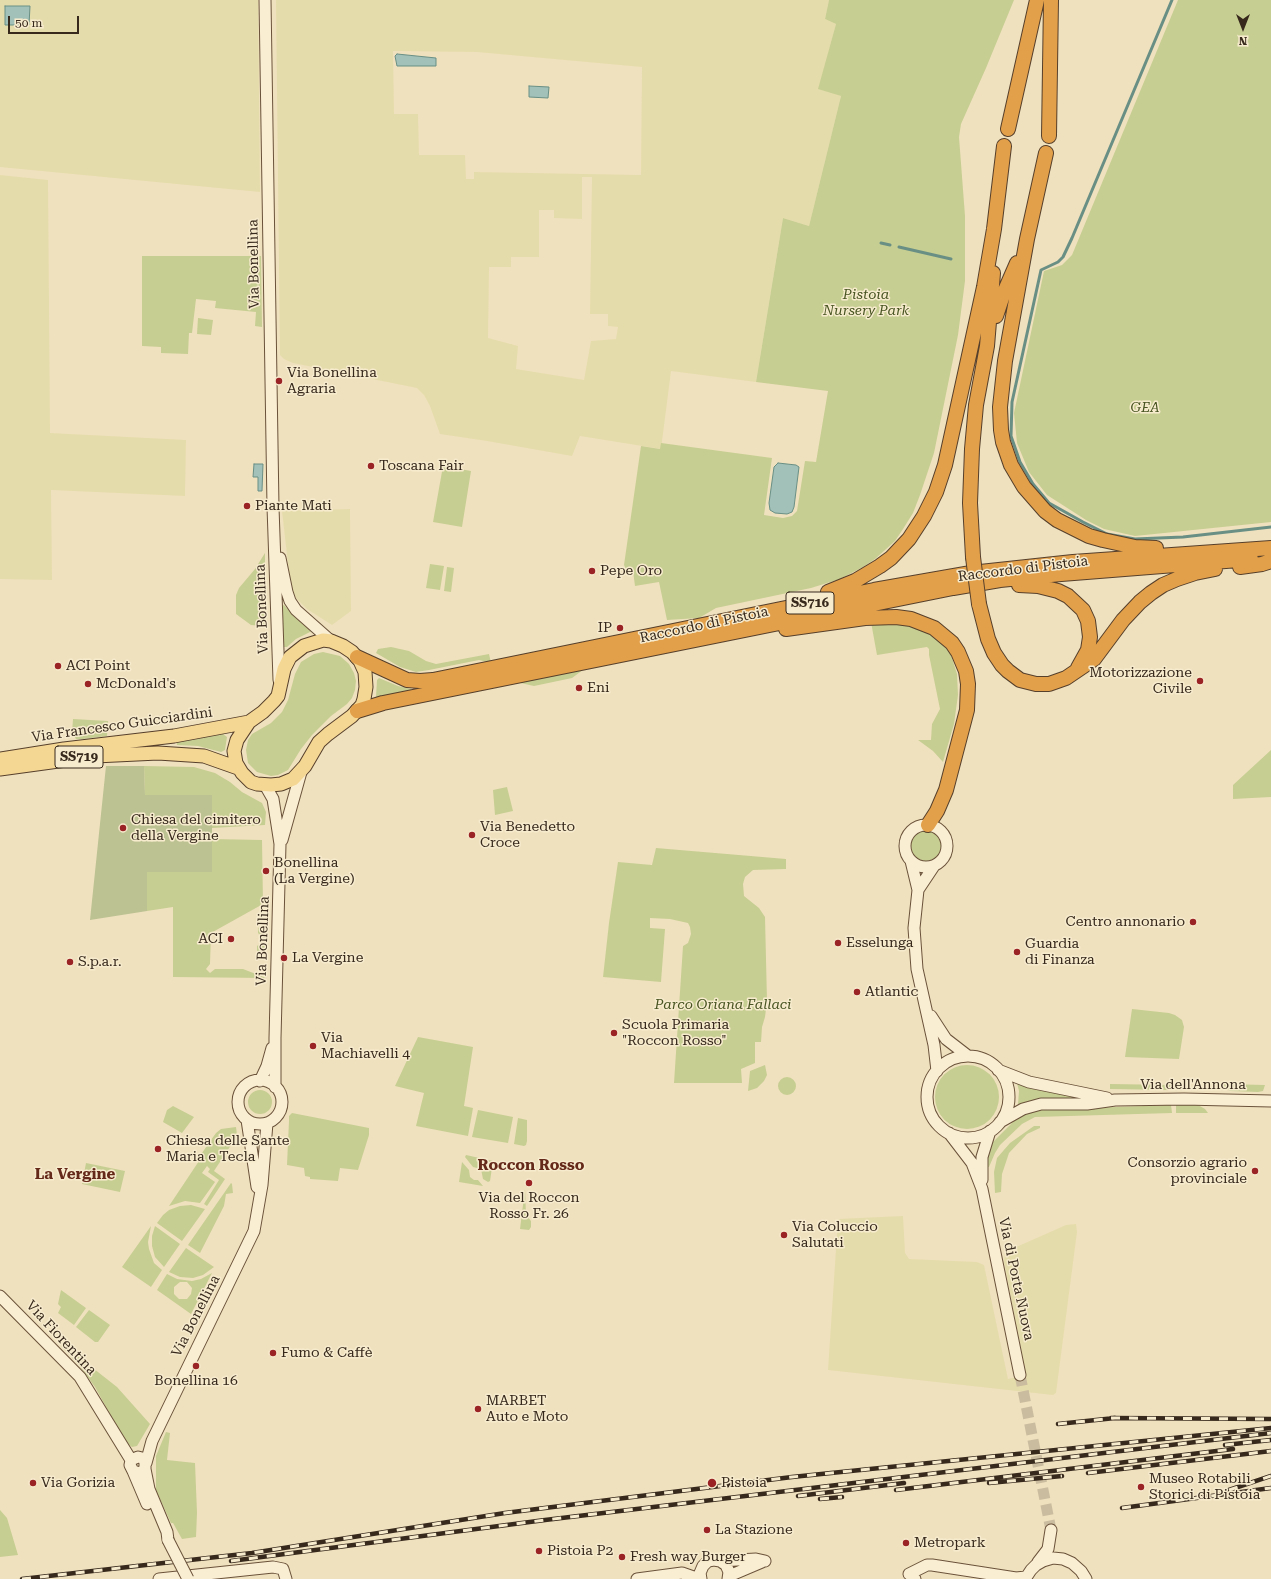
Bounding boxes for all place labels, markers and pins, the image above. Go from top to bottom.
place label: Via Bonellina Agraria [287,365,377,398]
marker: Via Bonellina Agraria [274,376,284,386]
place label: Toscana Fair [379,458,464,474]
marker: Toscana Fair [366,461,376,471]
place label: Piante Mati [255,498,332,514]
marker: Piante Mati [242,501,252,511]
place label: Pepe Oro [600,563,662,579]
marker: Pepe Oro [587,566,597,576]
place label: IP [598,620,612,636]
marker: IP [615,623,625,633]
place label: ACI Point [66,658,130,674]
marker: ACI Point [53,661,63,671]
place label: Motorizzazione Civile [1089,665,1192,698]
place label: McDonald's [96,676,176,692]
marker: Motorizzazione Civile [1195,676,1205,686]
marker: McDonald's [83,679,93,689]
place label: Eni [587,680,609,696]
marker: Eni [574,683,584,693]
place label: Chiesa del cimitero della Vergine [131,812,261,844]
place label: Via Benedetto Croce [480,819,575,852]
marker: Chiesa del cimitero della Vergine [118,823,128,833]
marker: Via Benedetto Croce [467,830,477,840]
place label: Bonellina (La Vergine) [274,855,354,888]
marker: Bonellina (La Vergine) [261,866,271,876]
place label: Centro annonario [1066,914,1185,930]
marker: Centro annonario [1188,917,1198,927]
place label: ACI [198,931,223,947]
marker: ACI [226,934,236,944]
place label: Esselunga [846,935,913,951]
place label: Guardia di Finanza [1025,936,1095,968]
marker: Esselunga [833,938,843,948]
marker: Guardia di Finanza [1012,947,1022,957]
place label: La Vergine [292,950,363,966]
marker: La Vergine [279,953,289,963]
place label: S.p.a.r. [78,954,122,970]
marker: S.p.a.r. [65,957,75,967]
place label: Atlantic [865,984,918,1000]
marker: Atlantic [852,987,862,997]
place label: Scuola Primaria "Roccon Rosso" [622,1017,729,1050]
marker: Scuola Primaria "Roccon Rosso" [609,1028,619,1038]
place label: Via Machiavelli 4 [321,1030,410,1062]
marker: Via Machiavelli 4 [308,1041,318,1051]
place label: Chiesa delle Sante Maria e Tecla [166,1133,290,1166]
marker: Chiesa delle Sante Maria e Tecla [153,1144,163,1154]
place label: Consorzio agrario provinciale [1128,1155,1247,1188]
marker: Consorzio agrario provinciale [1250,1166,1260,1176]
marker: Via del Roccon Rosso Fr. 26 [524,1178,534,1188]
place label: Via del Roccon Rosso Fr. 26 [478,1190,580,1222]
place label: Via Coluccio Salutati [792,1219,878,1252]
marker: Via Coluccio Salutati [779,1230,789,1240]
place label: Fumo & Caffè [281,1345,372,1361]
marker: Fumo & Caffè [268,1348,278,1358]
marker: Bonellina 16 [191,1361,201,1371]
place label: Bonellina 16 [154,1373,238,1389]
place label: MARBET Auto e Moto [486,1393,568,1426]
marker: MARBET Auto e Moto [473,1404,483,1414]
place label: Museo Rotabili Storici di Pistoia [1149,1471,1260,1504]
place label: Via Gorizia [41,1475,115,1491]
place label: Pistoia [721,1475,767,1491]
marker: Pistoia [706,1477,718,1489]
marker: Via Gorizia [28,1478,38,1488]
marker: Museo Rotabili Storici di Pistoia [1136,1482,1146,1492]
place label: La Stazione [715,1522,793,1538]
marker: La Stazione [702,1525,712,1535]
place label: Metropark [914,1535,986,1551]
marker: Metropark [901,1538,911,1548]
place label: Pistoia P2 [547,1543,613,1559]
marker: Pistoia P2 [534,1546,544,1556]
place label: Fresh way Burger [630,1549,746,1565]
marker: Fresh way Burger [617,1552,627,1562]

